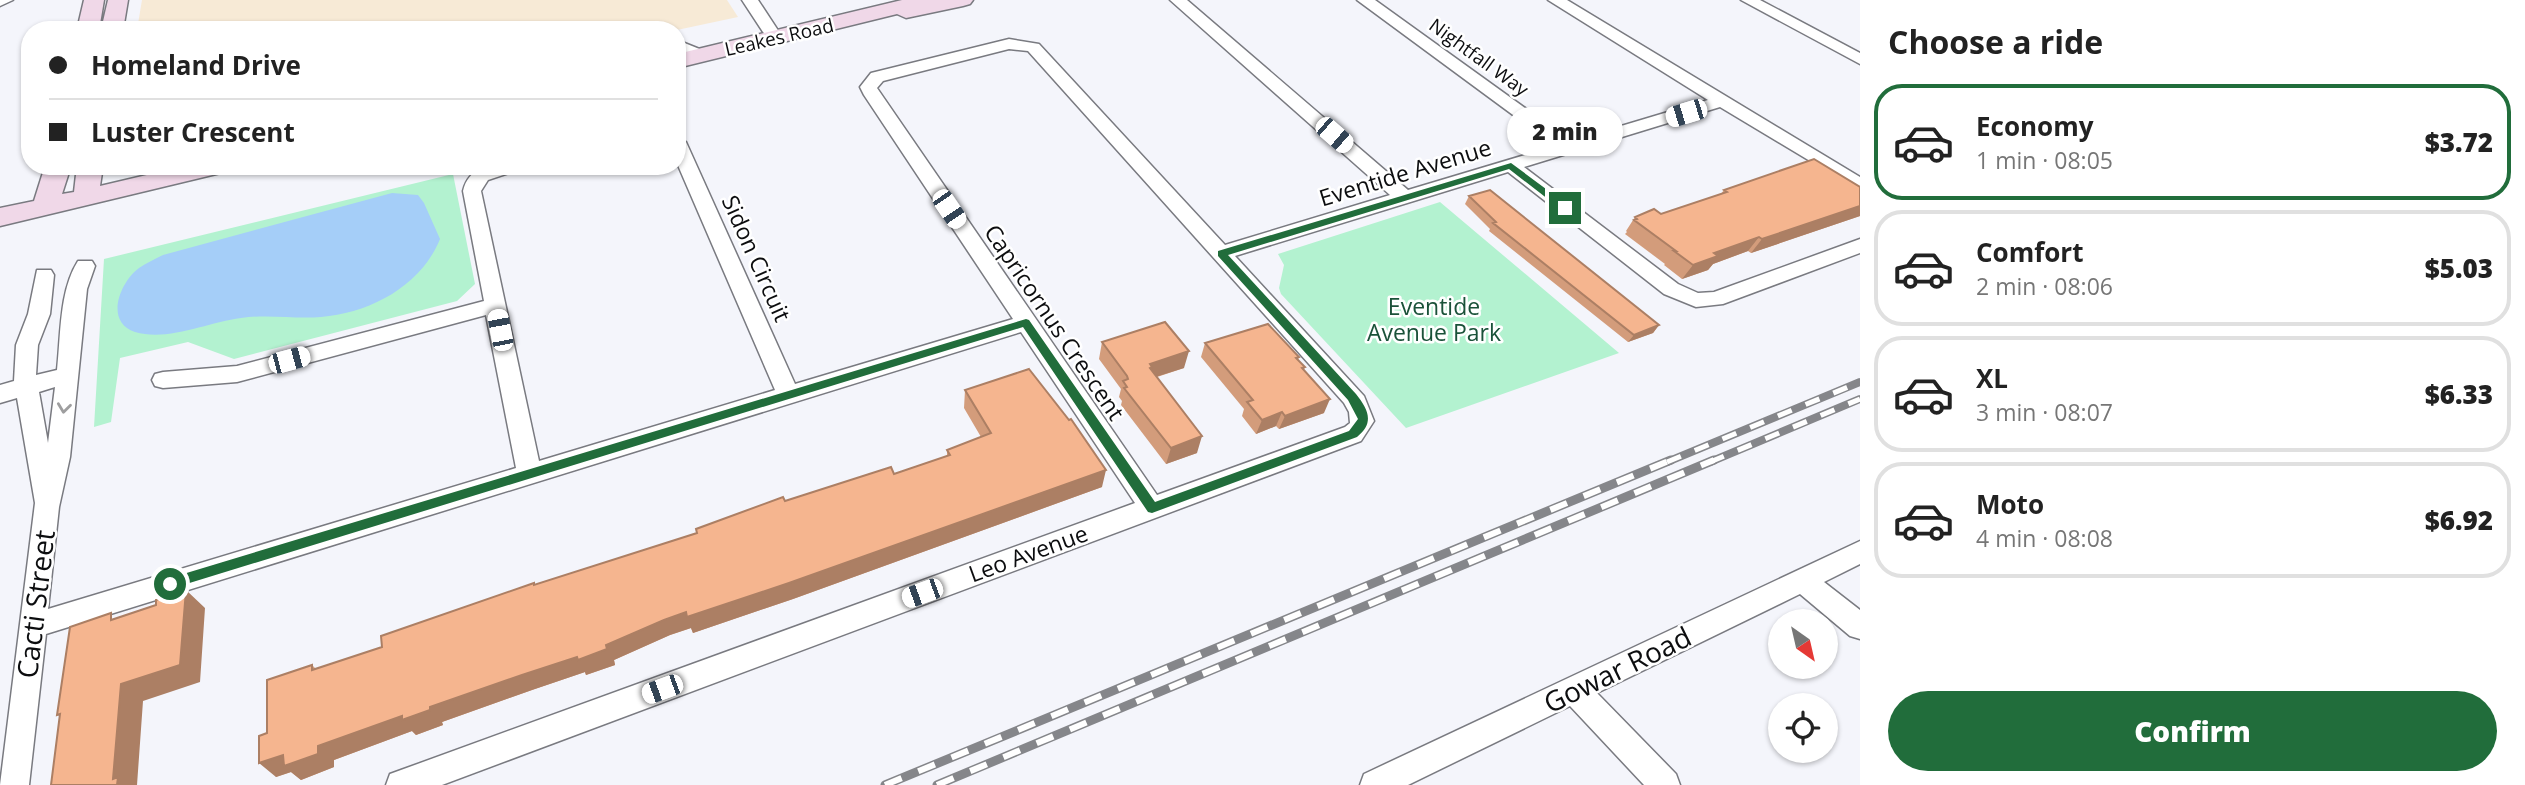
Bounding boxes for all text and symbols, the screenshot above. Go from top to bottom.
street label: Leakes Road [722,12,836,62]
street label: Nightfall Way [1424,12,1534,102]
text: Choose a ride [1888,20,2103,63]
text: Homeland Drive [91,47,301,83]
car [1663,97,1710,129]
callout: 2 min [1507,106,1623,156]
text: Economy [1976,108,2094,144]
icon: car [1892,111,1955,174]
car [1312,113,1357,157]
text: Luster Crescent [91,114,295,150]
text: 2 min [1532,115,1598,147]
text: $3.72 [2425,124,2493,160]
street label: Eventide Avenue [1315,131,1495,213]
text: 1 min · 08:05 [1976,144,2113,176]
car [929,186,970,232]
street label: Sidon Circuit [715,190,799,326]
route end [1549,192,1581,224]
street label: Capricornus Crescent [977,218,1133,426]
text: Comfort [1976,234,2083,270]
icon: car [1892,237,1955,300]
text: $5.03 [2425,250,2493,286]
text: 2 min · 08:06 [1976,270,2113,302]
park label: Eventide Avenue Park [1367,290,1501,348]
car [486,307,515,353]
car [266,344,313,376]
text: XL [1976,360,2008,396]
icon: car [1892,363,1955,426]
text: $6.33 [2425,376,2493,412]
text: 3 min · 08:07 [1976,396,2113,428]
one-way arrow [57,402,72,414]
text: Moto [1976,486,2044,522]
icon: car [1892,489,1955,552]
text: $6.92 [2425,502,2493,538]
street label: Leo Avenue [964,517,1092,589]
text: 4 min · 08:08 [1976,522,2113,554]
street label: Cacti Street [7,528,63,680]
route start [154,568,186,600]
car [899,576,946,610]
north arrow [1768,609,1838,679]
map controls [1768,609,1838,763]
street label: Gowar Road [1537,617,1697,721]
car [639,672,686,706]
button: Confirm [1888,691,2497,771]
button: locate [1768,693,1838,763]

